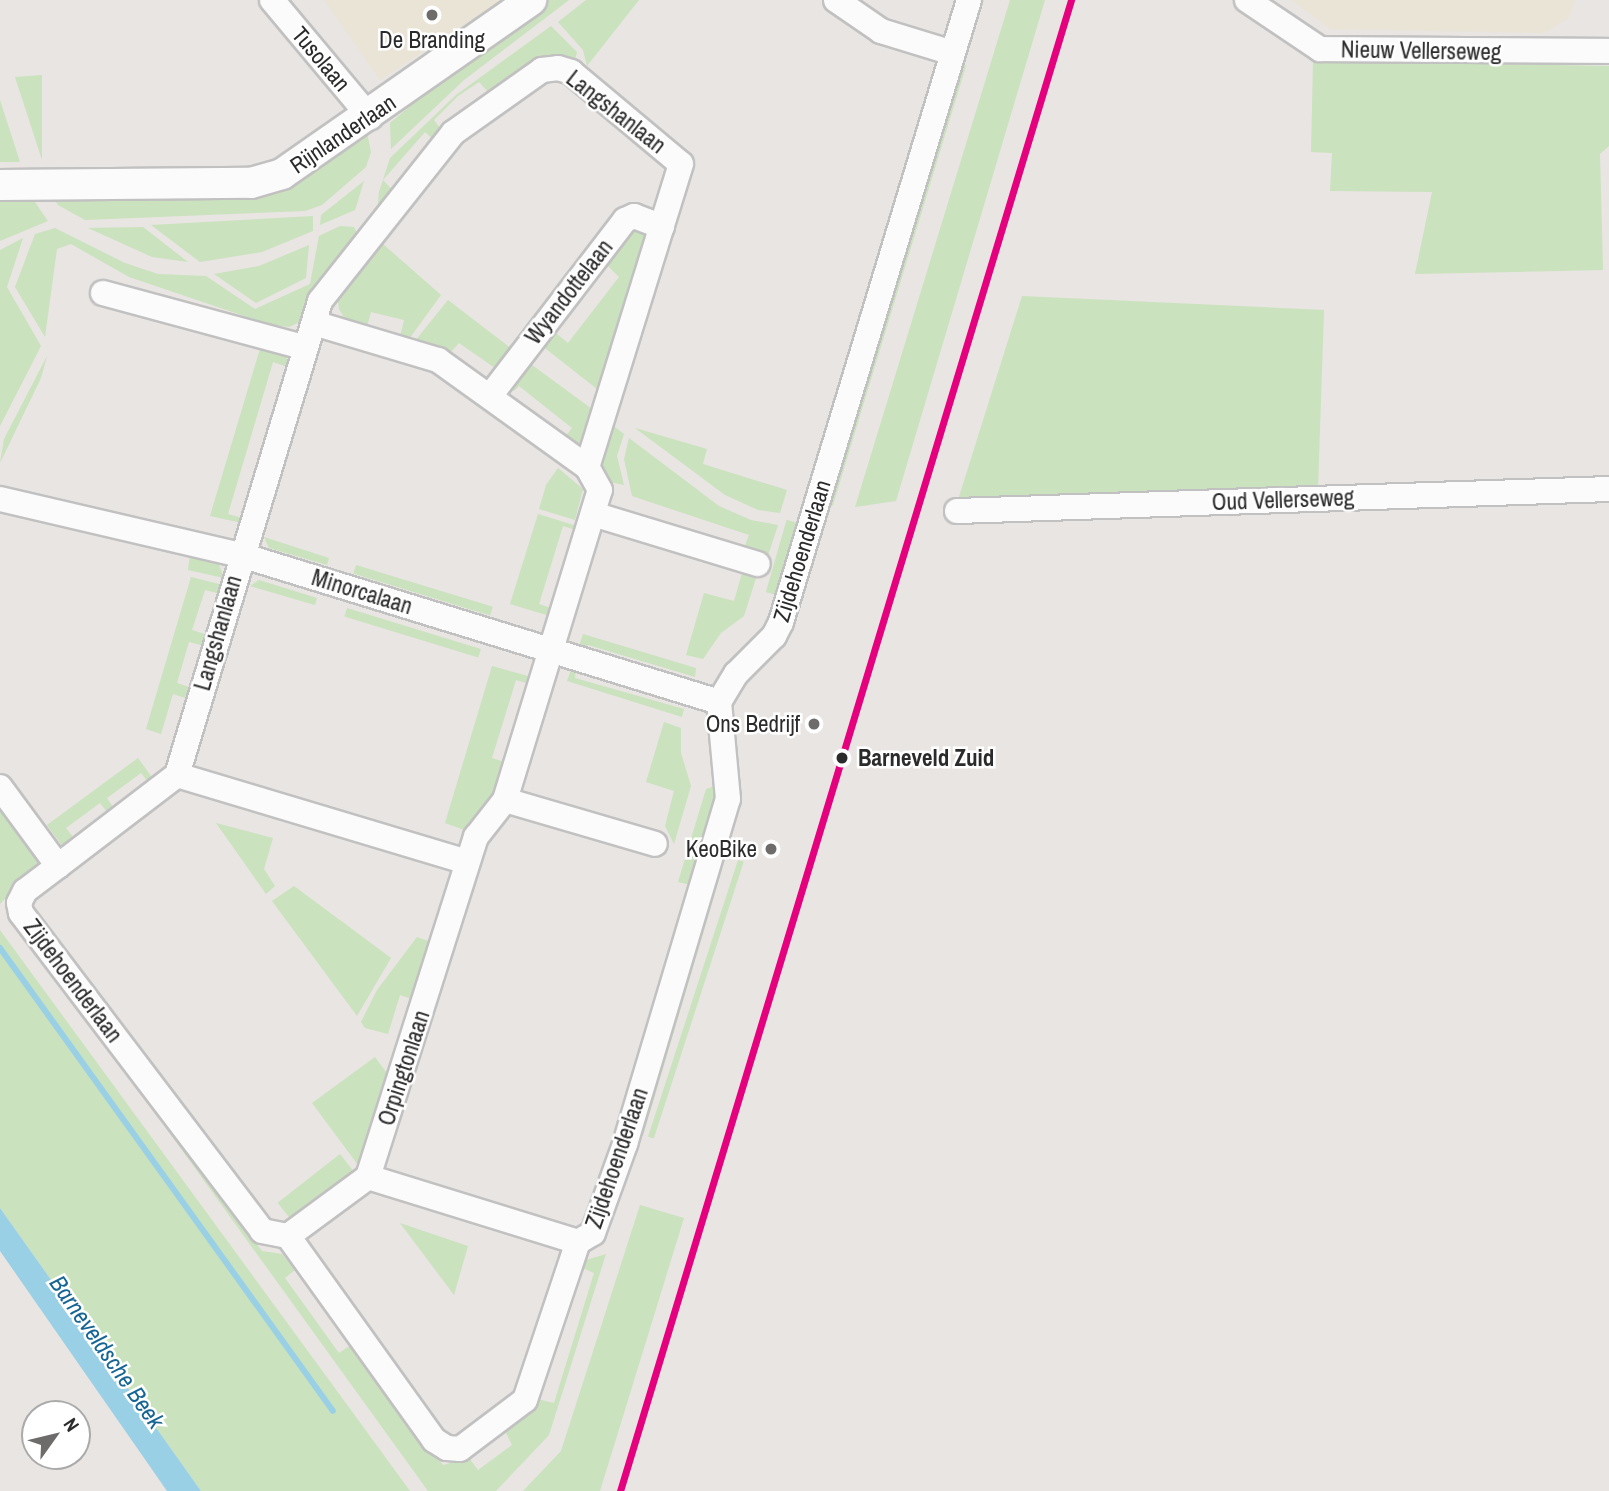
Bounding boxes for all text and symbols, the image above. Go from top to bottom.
marker: De Branding [424,7,440,23]
street label: Tusolaan [286,21,356,97]
place label: De Branding [379,26,485,54]
street label: Nieuw Vellerseweg [1341,36,1501,66]
street label: Langshanlaan [561,65,671,159]
street label: Rijnlanderlaan [285,89,401,179]
street label: Wyandottelaan [519,234,619,350]
street label: Zijdehoenderlaan [767,477,837,625]
street label: Oud Vellerseweg [1211,484,1355,516]
street label: Minorcalaan [308,564,416,620]
street label: Langshanlaan [188,572,248,694]
place label: Ons Bedrijf [706,710,800,738]
marker: Ons Bedrijf [806,716,822,732]
place label: Barneveld Zuid [858,744,994,772]
marker: Barneveld Zuid [832,748,852,768]
place label: KeoBike [686,835,757,863]
marker: KeoBike [763,841,779,857]
street label: Zijdehoenderlaan [18,914,128,1048]
street label: Orpingtonlaan [372,1007,436,1129]
street label: Zijdehoenderlaan [580,1084,654,1232]
water label: Barneveldsche Beek [43,1270,171,1434]
north arrow [21,1400,91,1470]
text: N [58,1412,86,1436]

